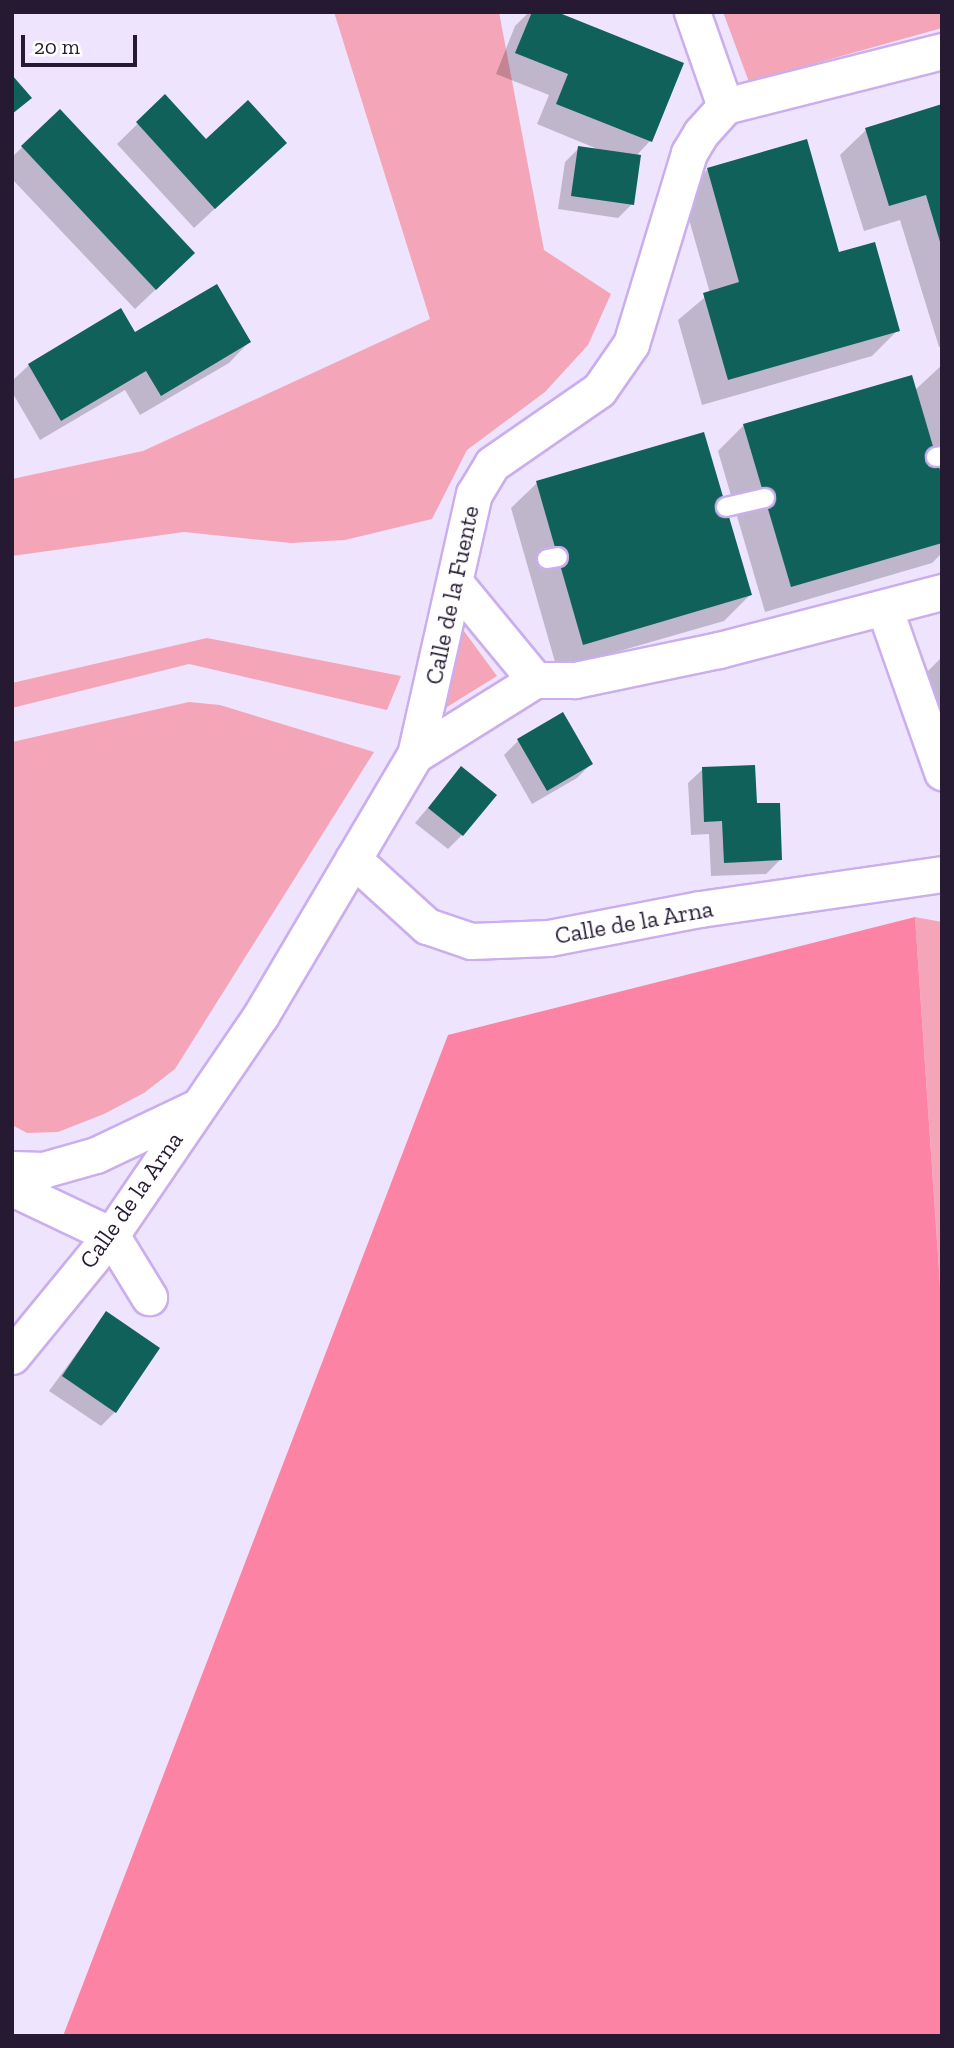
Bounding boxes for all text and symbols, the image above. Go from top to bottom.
scale bar [24,21,140,65]
text: 20 m [34,34,80,59]
street label: Calle de la Fuente [419,503,485,687]
street label: Calle de la Arna [552,894,716,950]
street label: Calle de la Arna [73,1126,189,1274]

